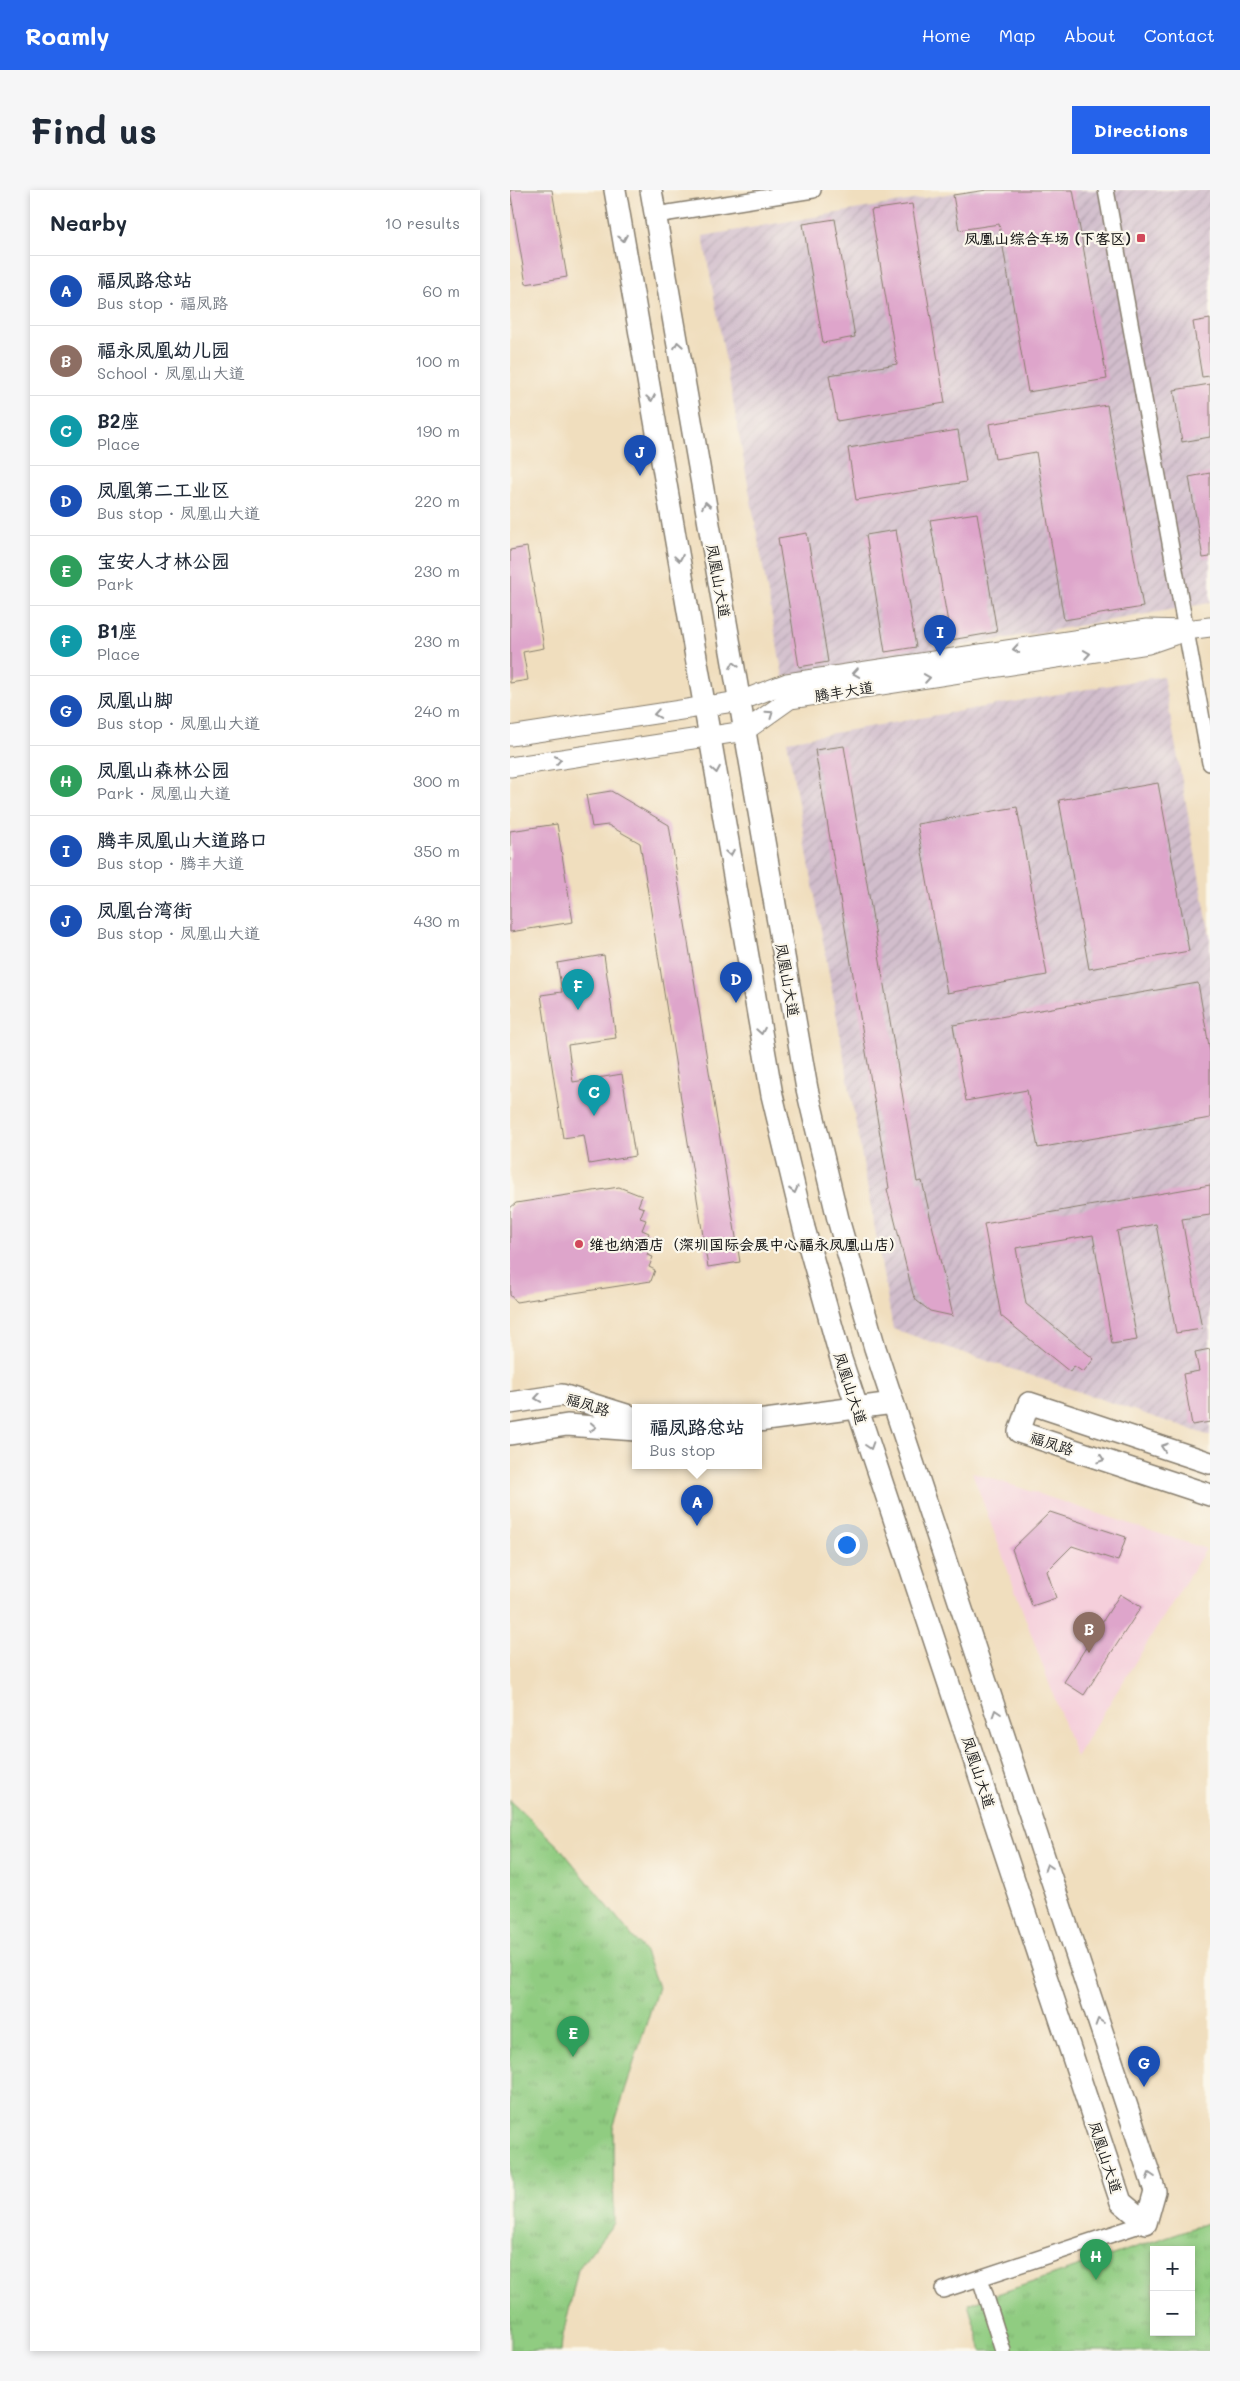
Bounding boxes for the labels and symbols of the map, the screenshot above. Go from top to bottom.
place label: 凤凰山综合车场 (下客区) [964,228,1131,248]
marker: 凤凰山综合车场 (下客区) [1135,232,1147,244]
one-way arrow [618,234,628,242]
one-way arrow [674,341,684,349]
one-way arrow [646,394,656,403]
pin: J [624,435,656,476]
one-way arrow [701,501,711,510]
street label: 凤凰山大道 [703,542,735,620]
one-way arrow [673,554,683,563]
pin: I [924,615,956,656]
one-way arrow [1012,643,1020,654]
one-way arrow [1083,649,1092,659]
one-way arrow [729,661,739,670]
one-way arrow [851,668,860,678]
one-way arrow [922,674,931,684]
street label: 腾丰大道 [813,676,875,706]
one-way arrow [652,709,661,719]
one-way arrow [764,711,774,720]
one-way arrow [554,755,563,765]
one-way arrow [710,766,720,774]
one-way arrow [725,849,735,858]
street label: 凤凰山大道 [772,941,804,1019]
pin: D [720,962,752,1003]
pin: F [562,969,594,1010]
one-way arrow [755,1026,765,1035]
pin: C [578,1075,610,1116]
one-way arrow [788,1185,799,1194]
place label: 维也纳酒店（深圳国际会展中心福永凤凰山店） [589,1234,904,1254]
marker: 维也纳酒店（深圳国际会展中心福永凤凰山店） [573,1238,585,1250]
street label: 凤凰山大道 [830,1349,872,1427]
street label: 福凤路 [564,1388,612,1420]
one-way arrow [534,1393,543,1403]
one-way arrow [589,1421,597,1432]
street label: 福凤路 [1028,1427,1076,1459]
one-way arrow [864,1441,874,1450]
one-way arrow [1160,1443,1168,1453]
one-way arrow [1096,1453,1105,1463]
pin: A [681,1485,713,1526]
your location [834,1532,860,1558]
pin: B [1073,1612,1105,1653]
one-way arrow [992,1709,1002,1718]
street label: 凤凰山大道 [958,1733,1000,1811]
one-way arrow [1043,1864,1053,1872]
pin: E [557,2016,589,2057]
one-way arrow [1094,2018,1104,2026]
pin: G [1128,2046,1160,2087]
street label: 凤凰山大道 [1085,2118,1127,2196]
one-way arrow [1145,2172,1155,2181]
pin: H [1080,2239,1112,2280]

